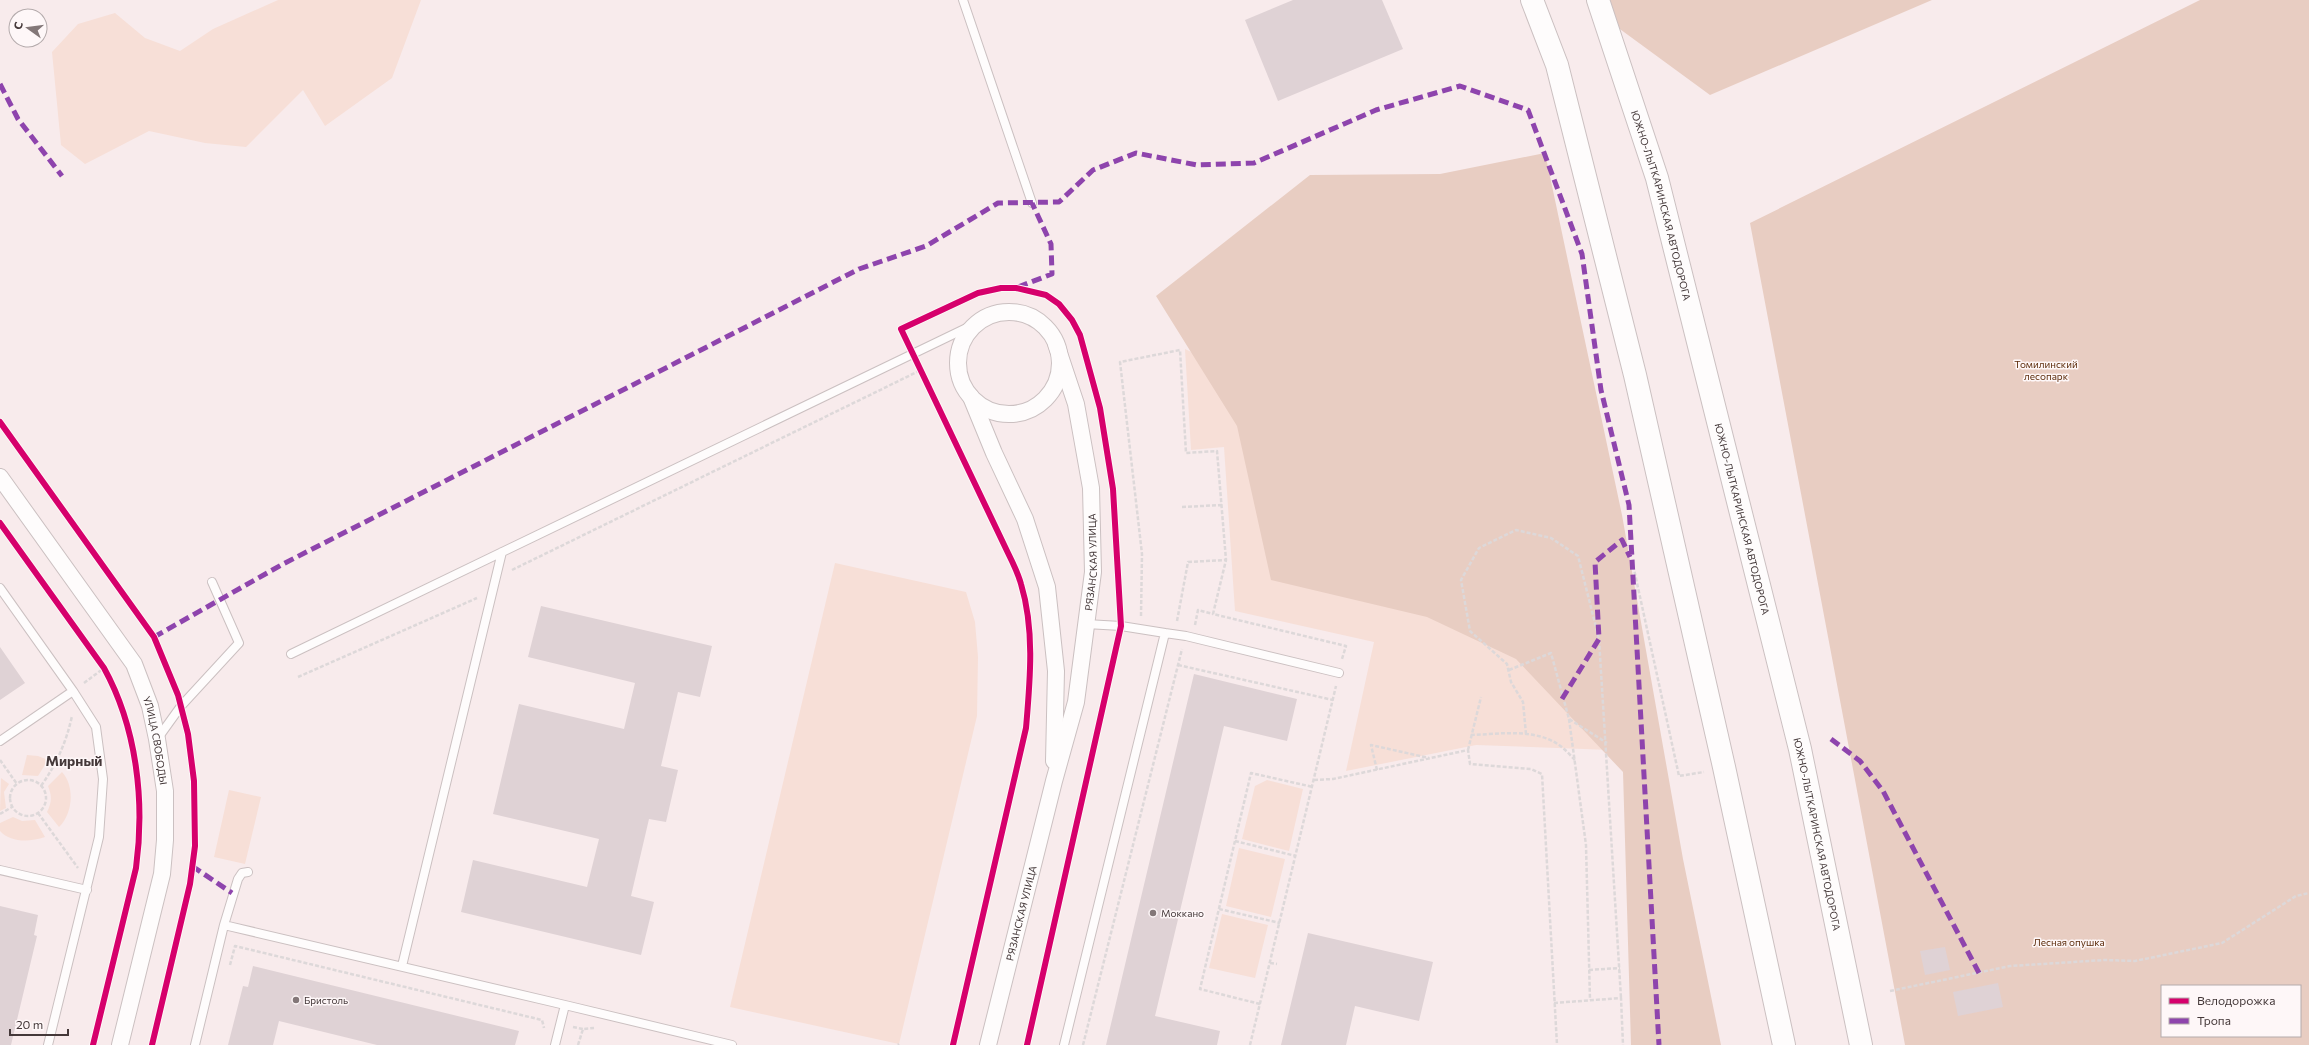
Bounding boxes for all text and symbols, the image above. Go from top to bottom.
north arrow [8,8,48,48]
text: С [11,20,25,31]
street label: ЮЖНО-ЛЫТКАРИНСКАЯ АВТОДОРОГА [1629,109,1693,302]
park label: Томилинский лесопарк [2014,358,2078,382]
street label: ЮЖНО-ЛЫТКАРИНСКАЯ АВТОДОРОГА [1713,422,1772,616]
street label: РЯЗАНСКАЯ УЛИЦА [1082,513,1099,611]
street label: УЛИЦА СВОБОДЫ [141,695,170,786]
street label: ЮЖНО-ЛЫТКАРИНСКАЯ АВТОДОРОГА [1791,736,1843,932]
district label: Мирный [45,752,103,769]
street label: РЯЗАНСКАЯ УЛИЦА [1003,864,1039,962]
place label: Моккано [1161,907,1204,919]
marker: Моккано [1148,908,1158,918]
park label: Лесная опушка [2033,936,2105,948]
legend [2161,985,2301,1037]
text: Велодорожка [2197,993,2275,1007]
place label: Бристоль [304,994,348,1006]
marker: Бристоль [291,995,301,1005]
scale bar [10,1011,68,1037]
text: Тропа [2197,1013,2231,1027]
text: 20 m [16,1017,43,1031]

